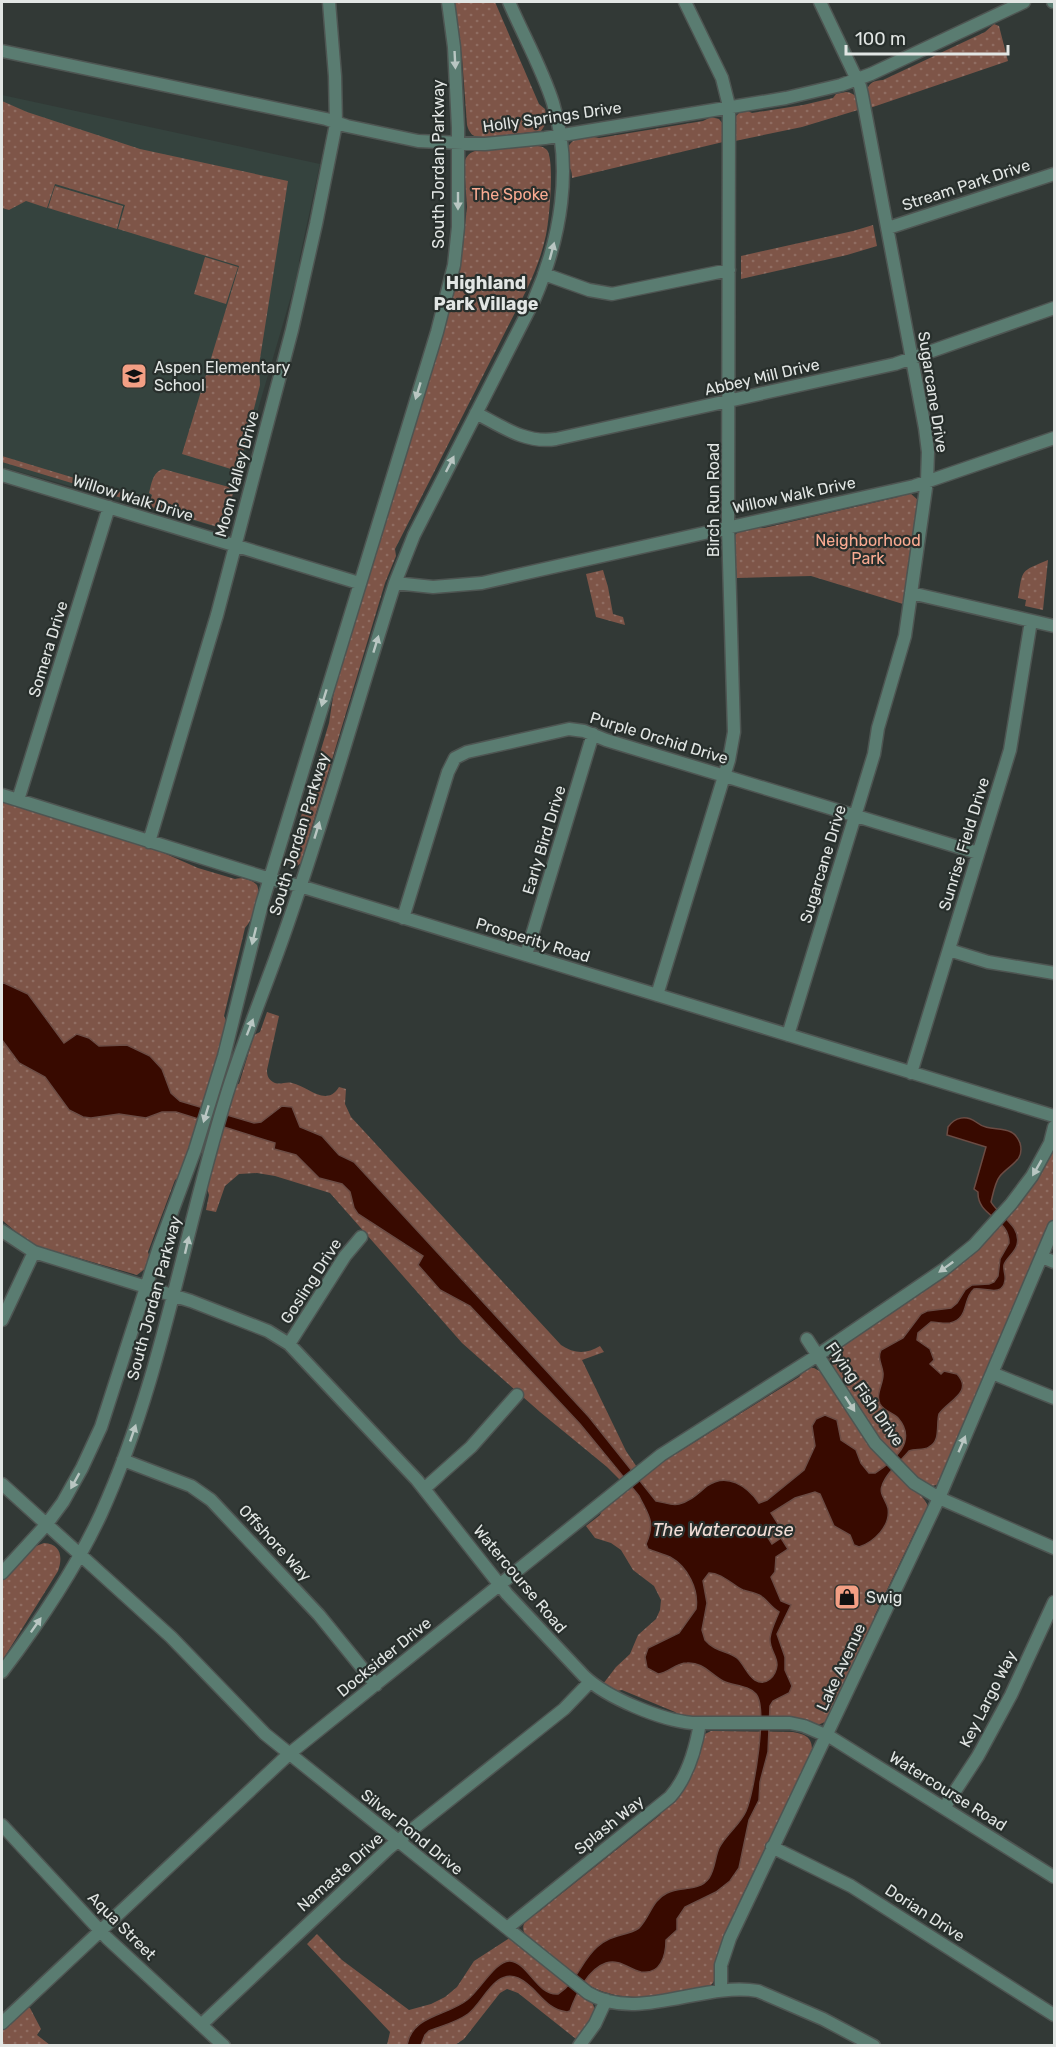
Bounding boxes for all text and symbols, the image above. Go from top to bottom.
scale bar [846,18,1008,56]
text: 100 m [855,28,906,50]
one-way arrow [450,50,459,69]
street label: South Jordan Parkway [429,79,448,249]
street label: Holly Springs Drive [481,98,623,136]
street label: Stream Park Drive [900,155,1033,215]
park label: The Spoke [471,185,549,204]
one-way arrow [453,192,463,211]
one-way arrow [547,242,557,260]
district label: Highland Park Village [433,272,539,315]
street label: Sugarcane Drive [914,330,952,454]
street label: Abbey Mill Drive [703,355,821,399]
place label: Aspen Elementary School [154,358,290,395]
school or university icon: Aspen Elementary School [119,361,149,391]
one-way arrow [413,382,422,400]
street label: Moon Valley Drive [211,409,263,539]
street label: Birch Run Road [704,443,723,557]
one-way arrow [445,456,455,473]
street label: Willow Walk Drive [70,471,196,525]
street label: Willow Walk Drive [731,473,857,517]
park label: Neighborhood Park [815,531,921,568]
street label: Somera Drive [24,599,72,699]
one-way arrow [371,635,381,653]
one-way arrow [319,689,328,707]
street label: Purple Orchid Drive [588,708,730,768]
street label: South Jordan Parkway [265,750,333,918]
street label: Sunrise Field Drive [935,775,993,913]
street label: Early Bird Drive [518,783,570,897]
street label: Sugarcane Drive [796,803,850,925]
one-way arrow [313,821,322,839]
street label: Prosperity Road [474,914,592,966]
one-way arrow [248,926,258,945]
one-way arrow [246,1018,256,1036]
one-way arrow [201,1105,210,1123]
one-way arrow [1032,1160,1042,1177]
street label: South Jordan Parkway [123,1214,185,1382]
street label: Gosling Drive [276,1235,346,1327]
one-way arrow [183,1236,192,1255]
one-way arrow [938,1261,954,1273]
street label: Flying Fish Drive [822,1338,908,1450]
one-way arrow [844,1396,855,1412]
one-way arrow [128,1423,138,1441]
one-way arrow [957,1435,967,1453]
one-way arrow [70,1473,80,1490]
street label: Offshore Way [235,1501,315,1585]
water label: The Watercourse [652,1519,794,1541]
street label: Watercourse Road [469,1521,571,1637]
shop icon: Swig [832,1582,862,1612]
place label: Swig [866,1588,902,1607]
street label: Docksider Drive [333,1613,435,1701]
one-way arrow [30,1617,42,1633]
street label: Lake Avenue [812,1620,870,1714]
street label: Key Largo Way [955,1647,1021,1751]
street label: Watercourse Road [886,1747,1010,1835]
street label: Silver Pond Drive [357,1785,467,1879]
street label: Splash Way [570,1791,648,1859]
street label: Namaste Drive [293,1829,387,1915]
street label: Dorian Drive [882,1880,968,1946]
street label: Aqua Street [84,1888,160,1964]

